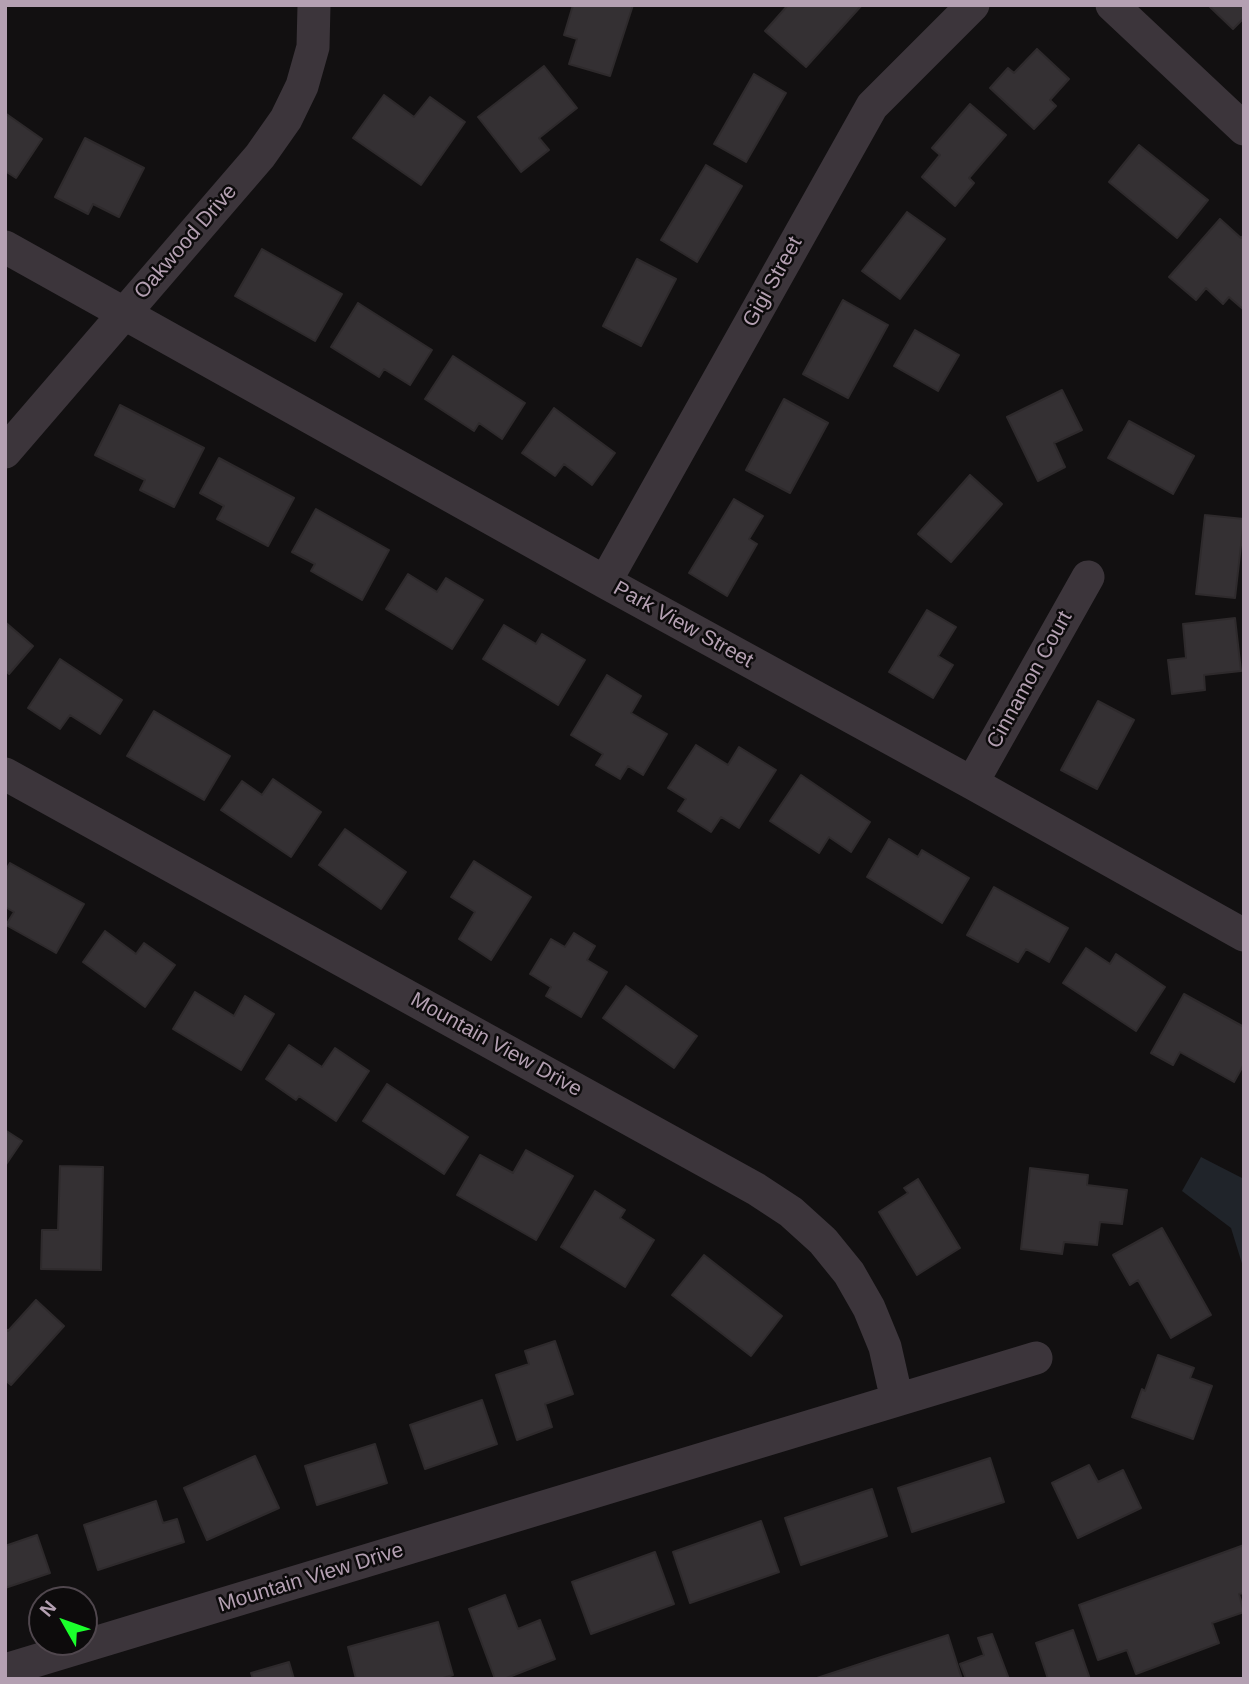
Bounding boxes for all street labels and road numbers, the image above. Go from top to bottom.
street label: Oakwood Drive [129,180,243,304]
street label: Gigi Street [738,233,808,331]
street label: Park View Street [609,576,757,674]
street label: Cinnamon Court [982,607,1078,753]
street label: Mountain View Drive [406,987,586,1103]
street label: Mountain View Drive [215,1538,407,1618]

